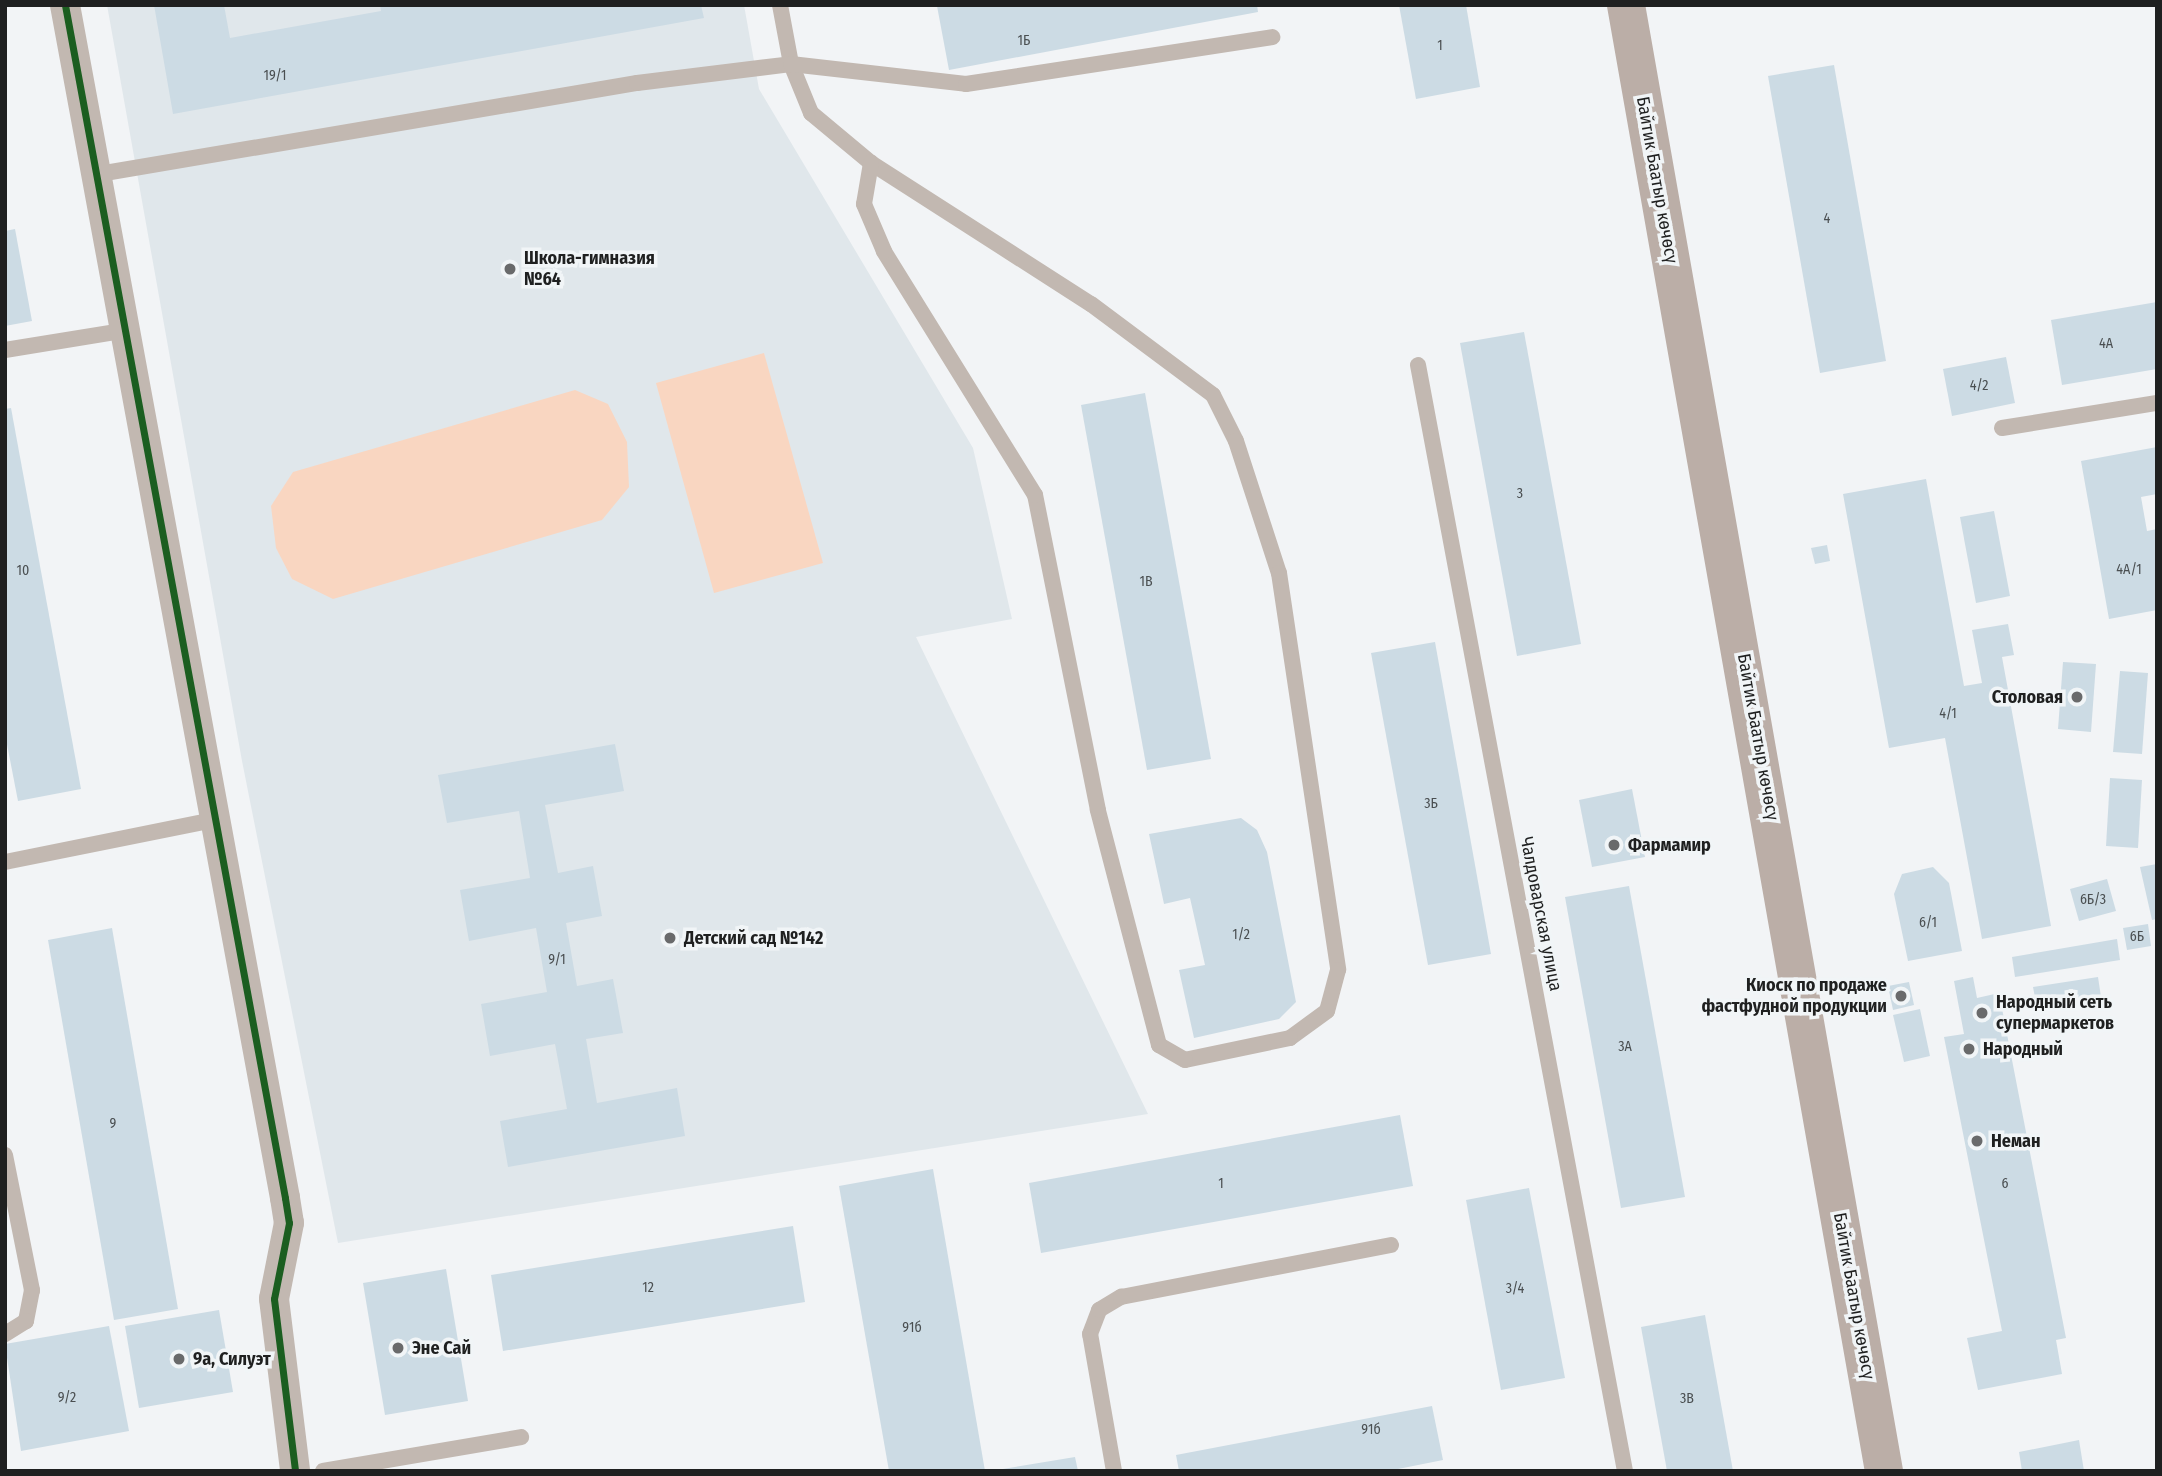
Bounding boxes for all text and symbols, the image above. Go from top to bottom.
house number: 1Б [1018,33,1030,49]
house number: 1 [1437,38,1443,54]
house number: 19/1 [264,68,286,84]
street label: Байтик Баатыр көчөсү [1632,95,1682,265]
house number: 4 [1824,211,1830,227]
place label: Школа-гимназия №64 [524,248,655,290]
marker: Школа-гимназия №64 [502,261,518,277]
house number: 4А [2099,336,2113,352]
house number: 4/2 [1970,378,1988,394]
house number: 3 [1517,486,1523,502]
house number: 4А/1 [2116,562,2142,578]
house number: 10 [17,563,29,579]
house number: 1В [1139,574,1153,590]
street label: Байтик Баатыр көчөсү [1733,652,1783,822]
place label: Столовая [1992,686,2063,708]
marker: Столовая [2069,689,2085,705]
house number: 4/1 [1939,706,1957,722]
house number: 3Б [1424,796,1438,812]
place label: Фармамир [1628,834,1711,856]
street label: Чалдоварская улица [1515,835,1567,993]
marker: Фармамир [1606,837,1622,853]
house number: 6Б/3 [2080,892,2106,908]
house number: 6/1 [1919,915,1937,931]
place label: Детский сад №142 [684,927,823,949]
house number: 1/2 [1232,927,1250,943]
house number: 6Б [2130,929,2144,945]
marker: Детский сад №142 [662,930,678,946]
house number: 9/1 [548,952,566,968]
place label: Киоск по продаже фастфудной продукции [1701,975,1887,1018]
marker: Киоск по продаже фастфудной продукции [1893,988,1909,1004]
place label: Народный сеть супермаркетов [1996,992,2114,1034]
marker: Народный сеть супермаркетов [1974,1005,1990,1021]
place label: Народный [1983,1038,2063,1060]
house number: 3А [1618,1039,1632,1055]
marker: Народный [1961,1041,1977,1057]
house number: 9 [110,1116,116,1132]
place label: Неман [1991,1130,2041,1152]
marker: Неман [1969,1133,1985,1149]
house number: 1 [1218,1176,1224,1192]
house number: 6 [2002,1176,2008,1192]
street label: Байтик Баатыр көчөсү [1829,1211,1879,1381]
house number: 12 [642,1280,654,1296]
house number: 3/4 [1506,1281,1524,1297]
house number: 91б [902,1320,922,1336]
place label: Эне Сай [412,1337,471,1359]
marker: Эне Сай [390,1340,406,1356]
place label: 9а, Силуэт [193,1348,271,1370]
marker: 9а, Силуэт [171,1351,187,1367]
house number: 9/2 [58,1390,76,1406]
house number: 3В [1680,1391,1694,1407]
house number: 91б [1361,1422,1381,1438]

